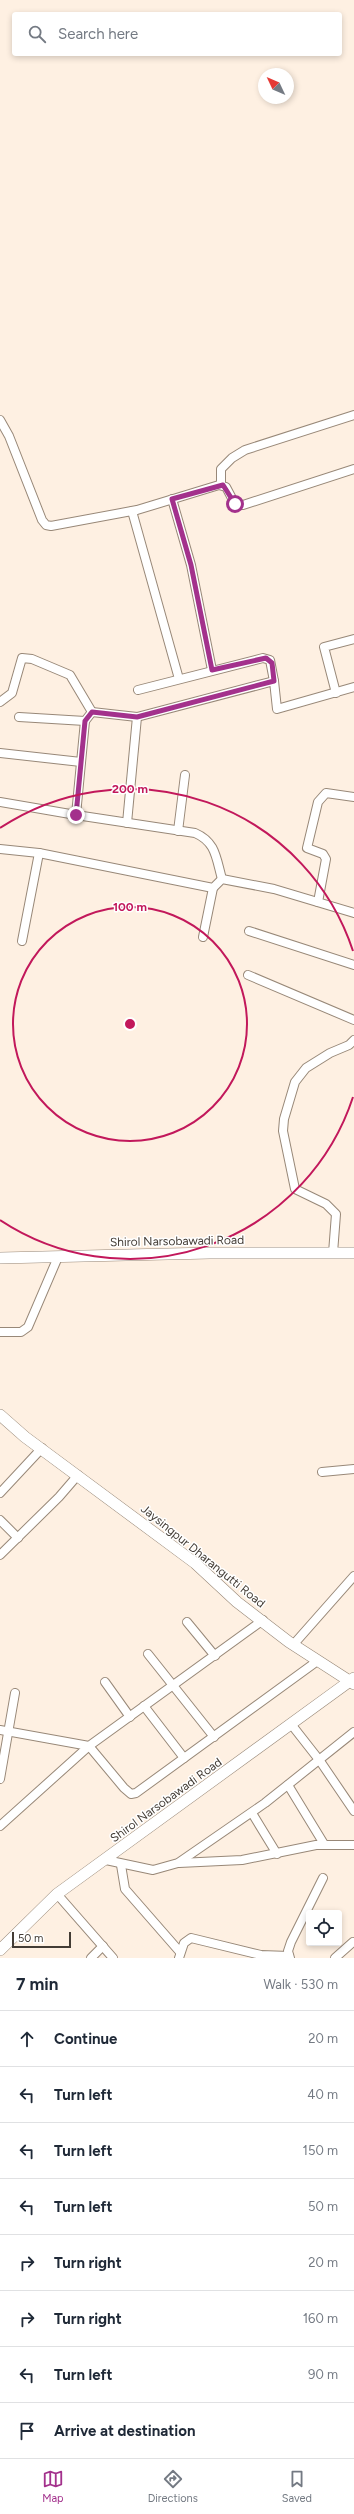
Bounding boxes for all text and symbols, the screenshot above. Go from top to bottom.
search box [12,12,342,56]
icon: search [26,23,48,45]
text: Search here [58,25,138,43]
north arrow [258,68,294,104]
route start [226,495,244,513]
text: 200 m [112,782,148,796]
route end [67,806,85,824]
text: 100 m [113,900,147,914]
centre of rings [123,1017,137,1031]
street label: Shirol Narsobawadi Road [110,1233,244,1249]
street label: Jaysingpur Dharangutti Road [138,1502,268,1610]
street label: Shirol Narsobawadi Road [108,1755,224,1845]
map controls [306,1910,342,1946]
button: locate [306,1910,342,1946]
scale bar [12,1930,71,1949]
text: 50 m [18,1932,43,1945]
text: 7 min [16,1974,58,1994]
text: Walk · 530 m [263,1977,338,1992]
icon: ahead [16,2028,38,2050]
text: Continue [54,2030,117,2048]
text: 20 m [308,2031,338,2046]
icon: left [16,2084,38,2106]
text: Turn left [54,2086,112,2104]
text: 40 m [307,2087,338,2102]
icon: left [16,2140,38,2162]
text: Turn left [54,2142,112,2160]
text: 150 m [303,2143,338,2158]
icon: left [16,2196,38,2218]
text: Turn left [54,2198,112,2216]
text: 50 m [308,2199,338,2214]
icon: right [16,2252,38,2274]
text: Turn right [54,2254,122,2272]
text: 20 m [308,2255,338,2270]
icon: right [16,2308,38,2330]
text: Turn right [54,2310,122,2328]
text: 160 m [303,2311,338,2326]
icon: left [16,2364,38,2386]
text: Turn left [54,2366,112,2384]
text: 90 m [308,2367,338,2382]
icon: arrive [16,2420,38,2442]
text: Arrive at destination [54,2422,195,2440]
tab: Map [42,2468,64,2505]
tab: Directions [148,2468,198,2505]
tab: Saved [282,2468,312,2505]

